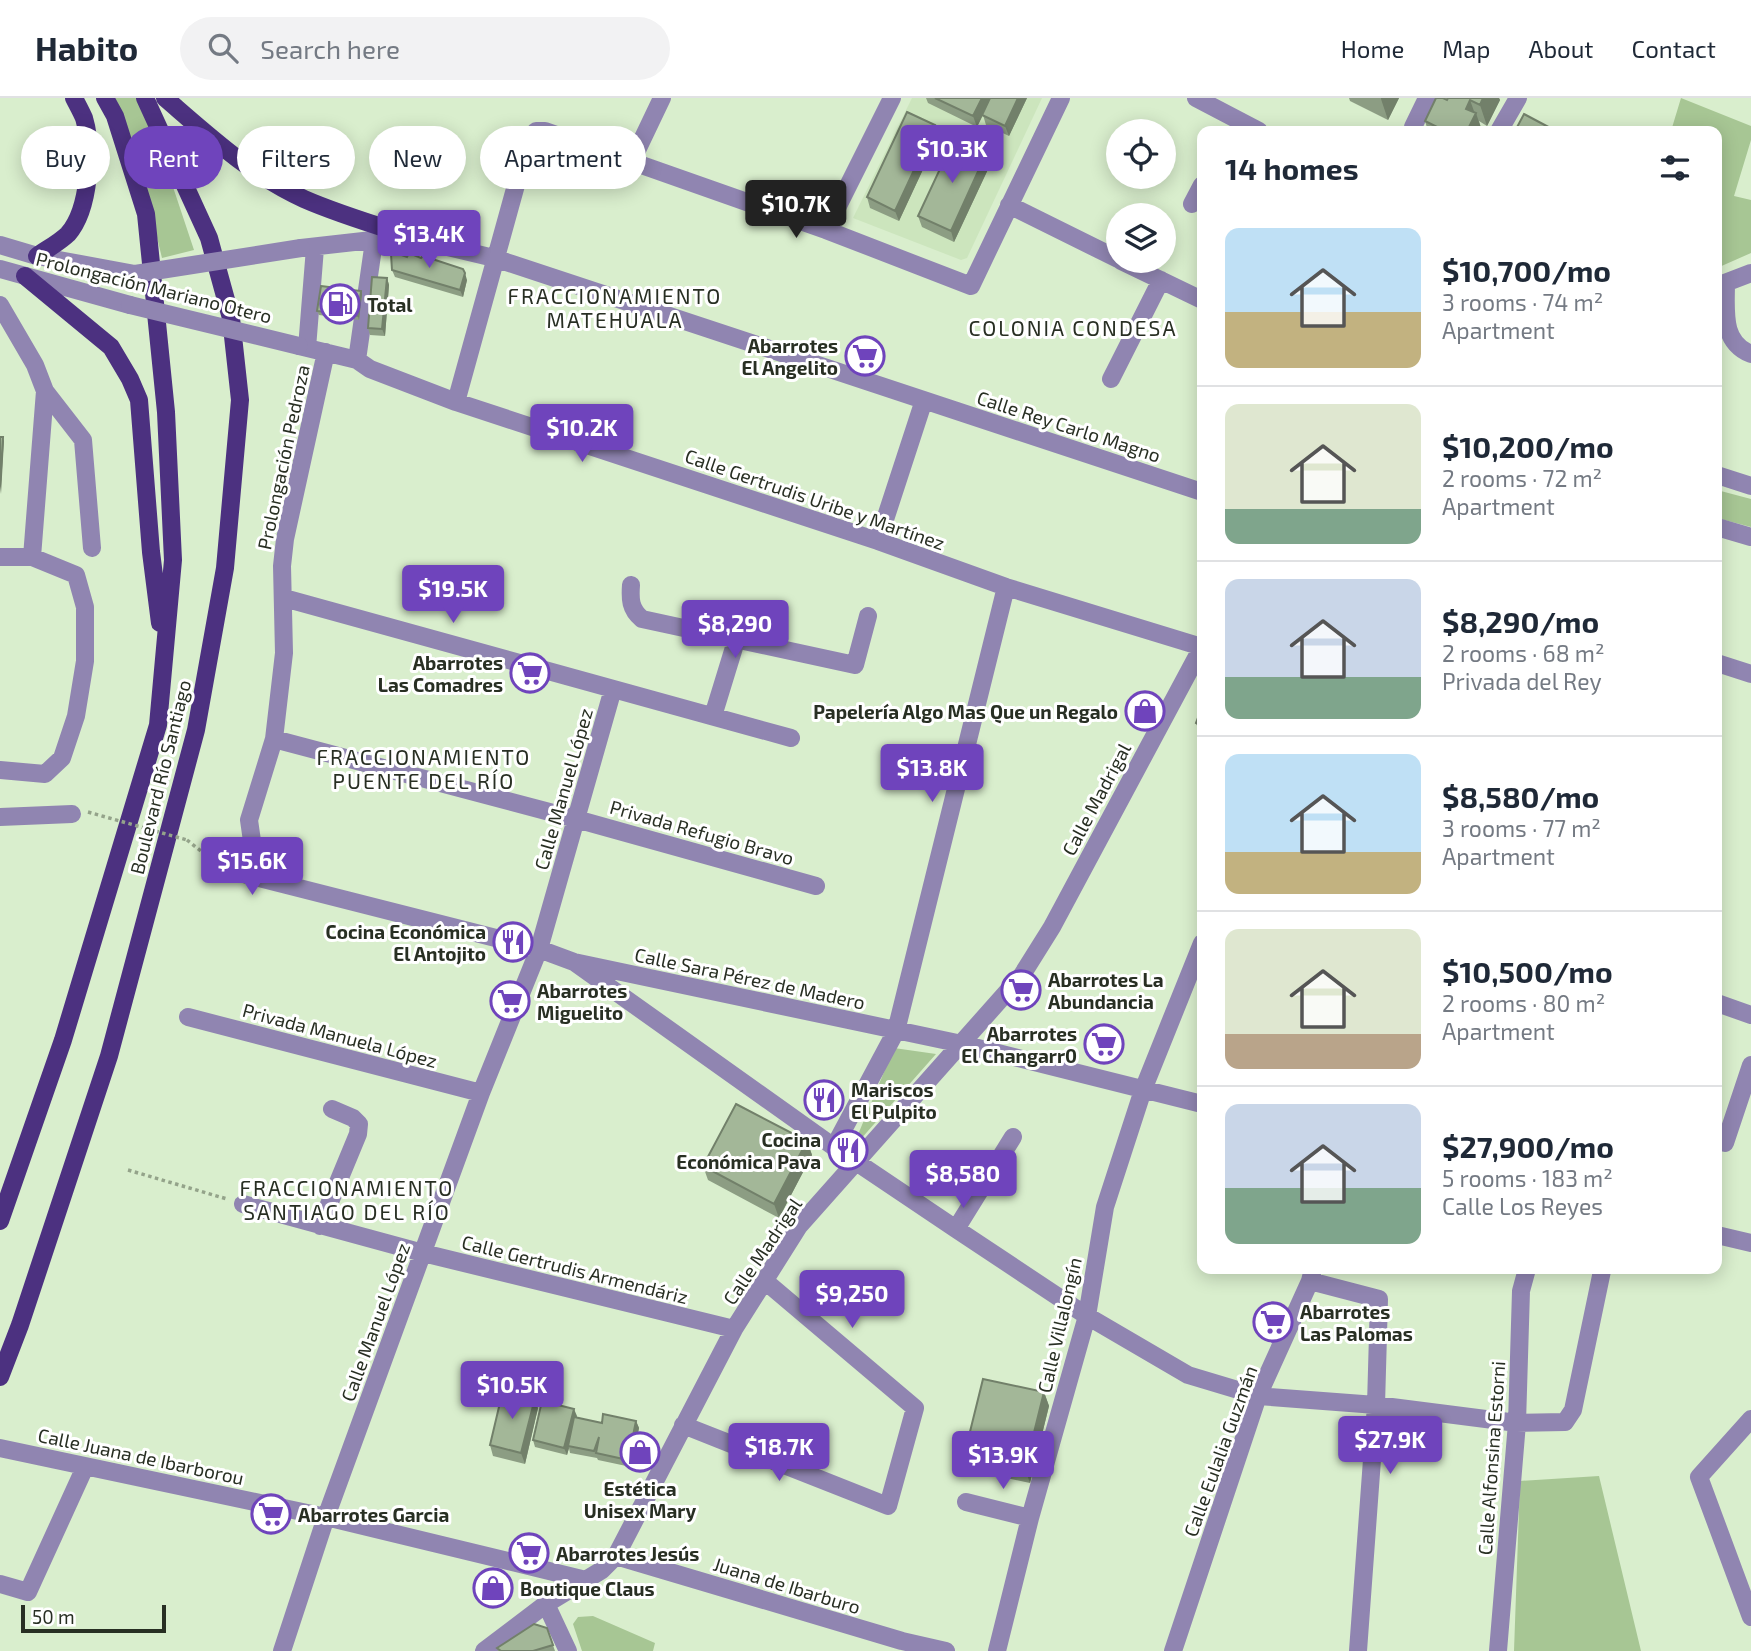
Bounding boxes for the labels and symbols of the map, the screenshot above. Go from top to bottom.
pin: $10.3K [895,126,1009,185]
pin: $10.7K [739,180,853,240]
pin: $13.4K [372,211,486,270]
street label: Prolongación Mariano Otero [34,247,274,327]
fuel station icon: Total [319,283,361,325]
district label: FRACCIONAMIENTO MATEHUALA [508,283,722,332]
place label: Total [367,293,413,316]
district label: COLONIA CONDESA [969,315,1177,340]
place label: Abarrotes El Angelito [742,334,838,379]
supermarket icon: Abarrotes El Angelito [844,335,886,377]
street label: Prolongación Pedroza [252,363,314,551]
street label: Calle Rey Carlo Magno [974,385,1164,467]
pin: $10.2K [525,404,639,464]
street label: Calle Gertrudis Uribe y Martínez [682,444,948,554]
pin: $19.5K [396,566,510,625]
pin: $8,290 [678,601,792,660]
place label: Abarrotes Las Comadres [378,651,503,696]
supermarket icon: Abarrotes Las Comadres [509,652,551,694]
street label: Boulevard Río Santiago [125,677,195,877]
shop icon: Papelería Algo Mas Que un Regalo [1124,690,1166,732]
place label: Papelería Algo Mas Que un Regalo [813,700,1118,724]
street label: Calle Manuel López [529,706,597,872]
street label: Calle Madrigal [1057,739,1135,859]
district label: FRACCIONAMIENTO PUENTE DEL RÍO [317,744,531,793]
pin: $13.8K [875,744,989,804]
street label: Privada Refugio Bravo [607,795,797,869]
pin: $15.6K [195,838,309,897]
place label: Cocina Económica El Antojito [326,920,486,965]
restaurant icon: Cocina Económica El Antojito [492,921,534,963]
street label: Calle Sara Pérez de Madero [633,942,867,1014]
place label: Abarrotes La Abundancia [1048,968,1163,1013]
supermarket icon: Abarrotes La Abundancia [1000,969,1042,1011]
place label: Abarrotes Miguelito [537,979,627,1024]
supermarket icon: Abarrotes Miguelito [489,980,531,1022]
street label: Privada Manuela López [240,998,440,1072]
place label: Abarrotes El Changarr0 [961,1022,1077,1067]
supermarket icon: Abarrotes El Changarr0 [1083,1023,1125,1065]
place label: Mariscos El Pulpito [851,1078,937,1123]
restaurant icon: Mariscos El Pulpito [803,1079,845,1121]
place label: Cocina Económica Pava [676,1128,821,1173]
restaurant icon: Cocina Económica Pava [827,1129,869,1171]
pin: $8,580 [906,1150,1020,1210]
district label: FRACCIONAMIENTO SANTIAGO DEL RÍO [240,1175,454,1224]
street label: Calle Madrigal [718,1193,806,1309]
street label: Calle Gertrudis Armendáriz [460,1230,690,1308]
street label: Calle Manuel López [336,1240,414,1404]
street label: Calle Villalongín [1032,1255,1086,1395]
pin: $9,250 [795,1270,909,1330]
place label: Abarrotes Las Palomas [1300,1300,1413,1345]
supermarket icon: Abarrotes Las Palomas [1252,1301,1294,1343]
street label: Calle Alfonsina Estorni [1473,1360,1509,1556]
pin: $10.5K [455,1362,569,1421]
street label: Calle Eulalia Guzmán [1178,1362,1262,1540]
pin: $27.9K [1333,1416,1447,1476]
street label: Calle Juana de Ibarborou [36,1423,246,1489]
pin: $18.7K [722,1424,836,1483]
shop icon: Estética Unisex Mary [619,1431,661,1473]
pin: $13.9K [946,1432,1060,1491]
place label: Estética Unisex Mary [584,1477,696,1523]
supermarket icon: Abarrotes Garcia [250,1493,292,1535]
place label: Abarrotes Garcia [298,1503,449,1526]
supermarket icon: Abarrotes Jesús [508,1532,550,1574]
place label: Abarrotes Jesús [556,1542,699,1565]
street label: Juana de Ibarburo [711,1552,863,1618]
shop icon: Boutique Claus [472,1567,514,1609]
place label: Boutique Claus [520,1577,655,1600]
scale bar [21,1602,166,1634]

